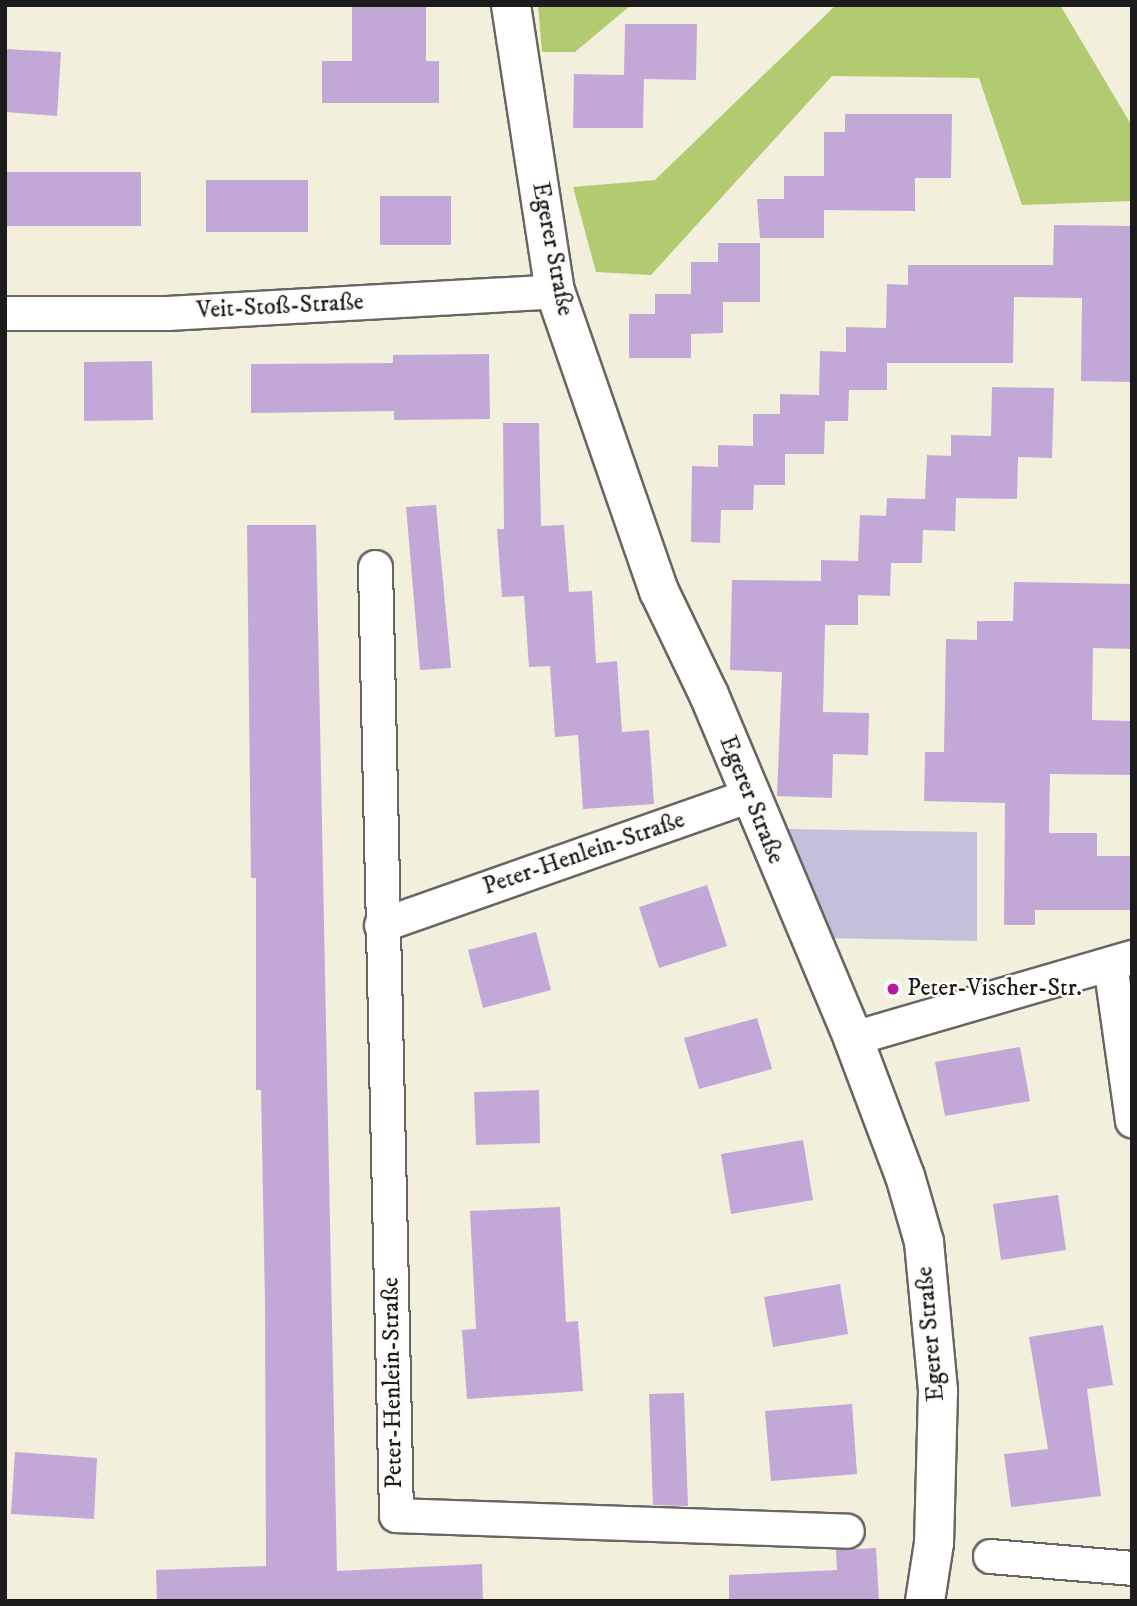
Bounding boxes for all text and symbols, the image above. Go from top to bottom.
street label: Egerer Straße [525,180,579,318]
street label: Veit-Stoß-Straße [196,288,364,326]
street label: Egerer Straße [712,732,790,868]
street label: Peter-Henlein-Straße [479,806,689,902]
place label: Peter-Vischer-Str. [907,975,1082,1003]
marker: Peter-Vischer-Str. [885,981,901,997]
street label: Egerer Straße [911,1265,951,1403]
street label: Peter-Henlein-Straße [377,1277,409,1489]

